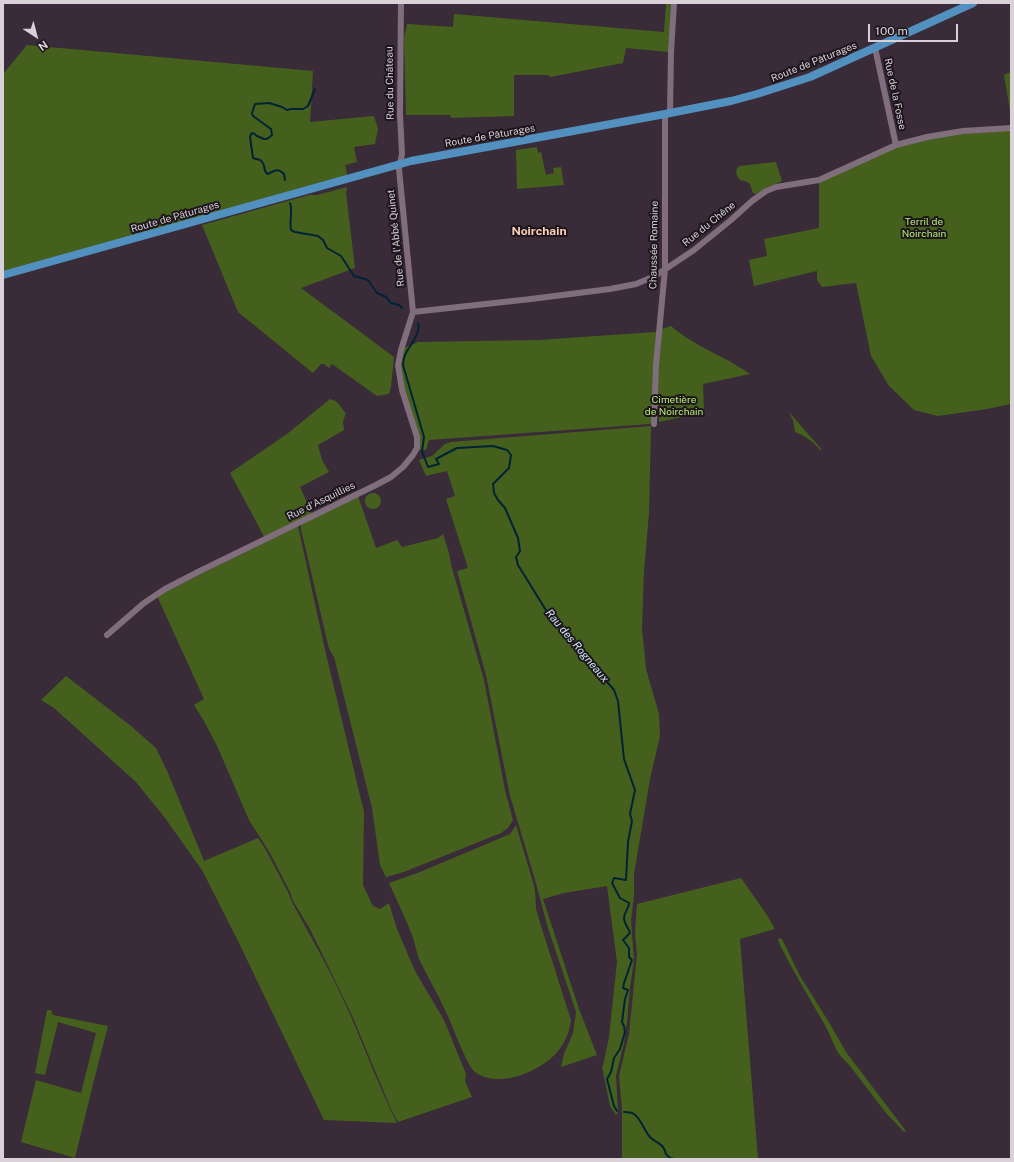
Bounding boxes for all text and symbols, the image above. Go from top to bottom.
north arrow [16,16,56,56]
scale bar [870,16,960,42]
text: 100 m [875,24,908,38]
text: N [36,38,50,53]
street label: Route de Pâturages [769,39,859,85]
street label: Rue du Château [383,46,397,120]
street label: Rue de la Fosse [882,57,908,131]
street label: Route de Pâturages [444,122,536,150]
street label: Rue de l'Abbé Quinet [385,189,407,287]
street label: Route de Pâturages [129,199,221,235]
street label: Rue du Chêne [680,199,738,249]
street label: Chaussée Romaine [647,201,661,289]
park label: Terril de Noirchain [902,216,946,240]
district label: Noirchain [511,224,567,238]
park label: Cimetière de Noirchain [645,394,703,418]
street label: Rue d'Asquillies [285,479,357,523]
water label: Rau des Rogneaux [543,607,611,685]

